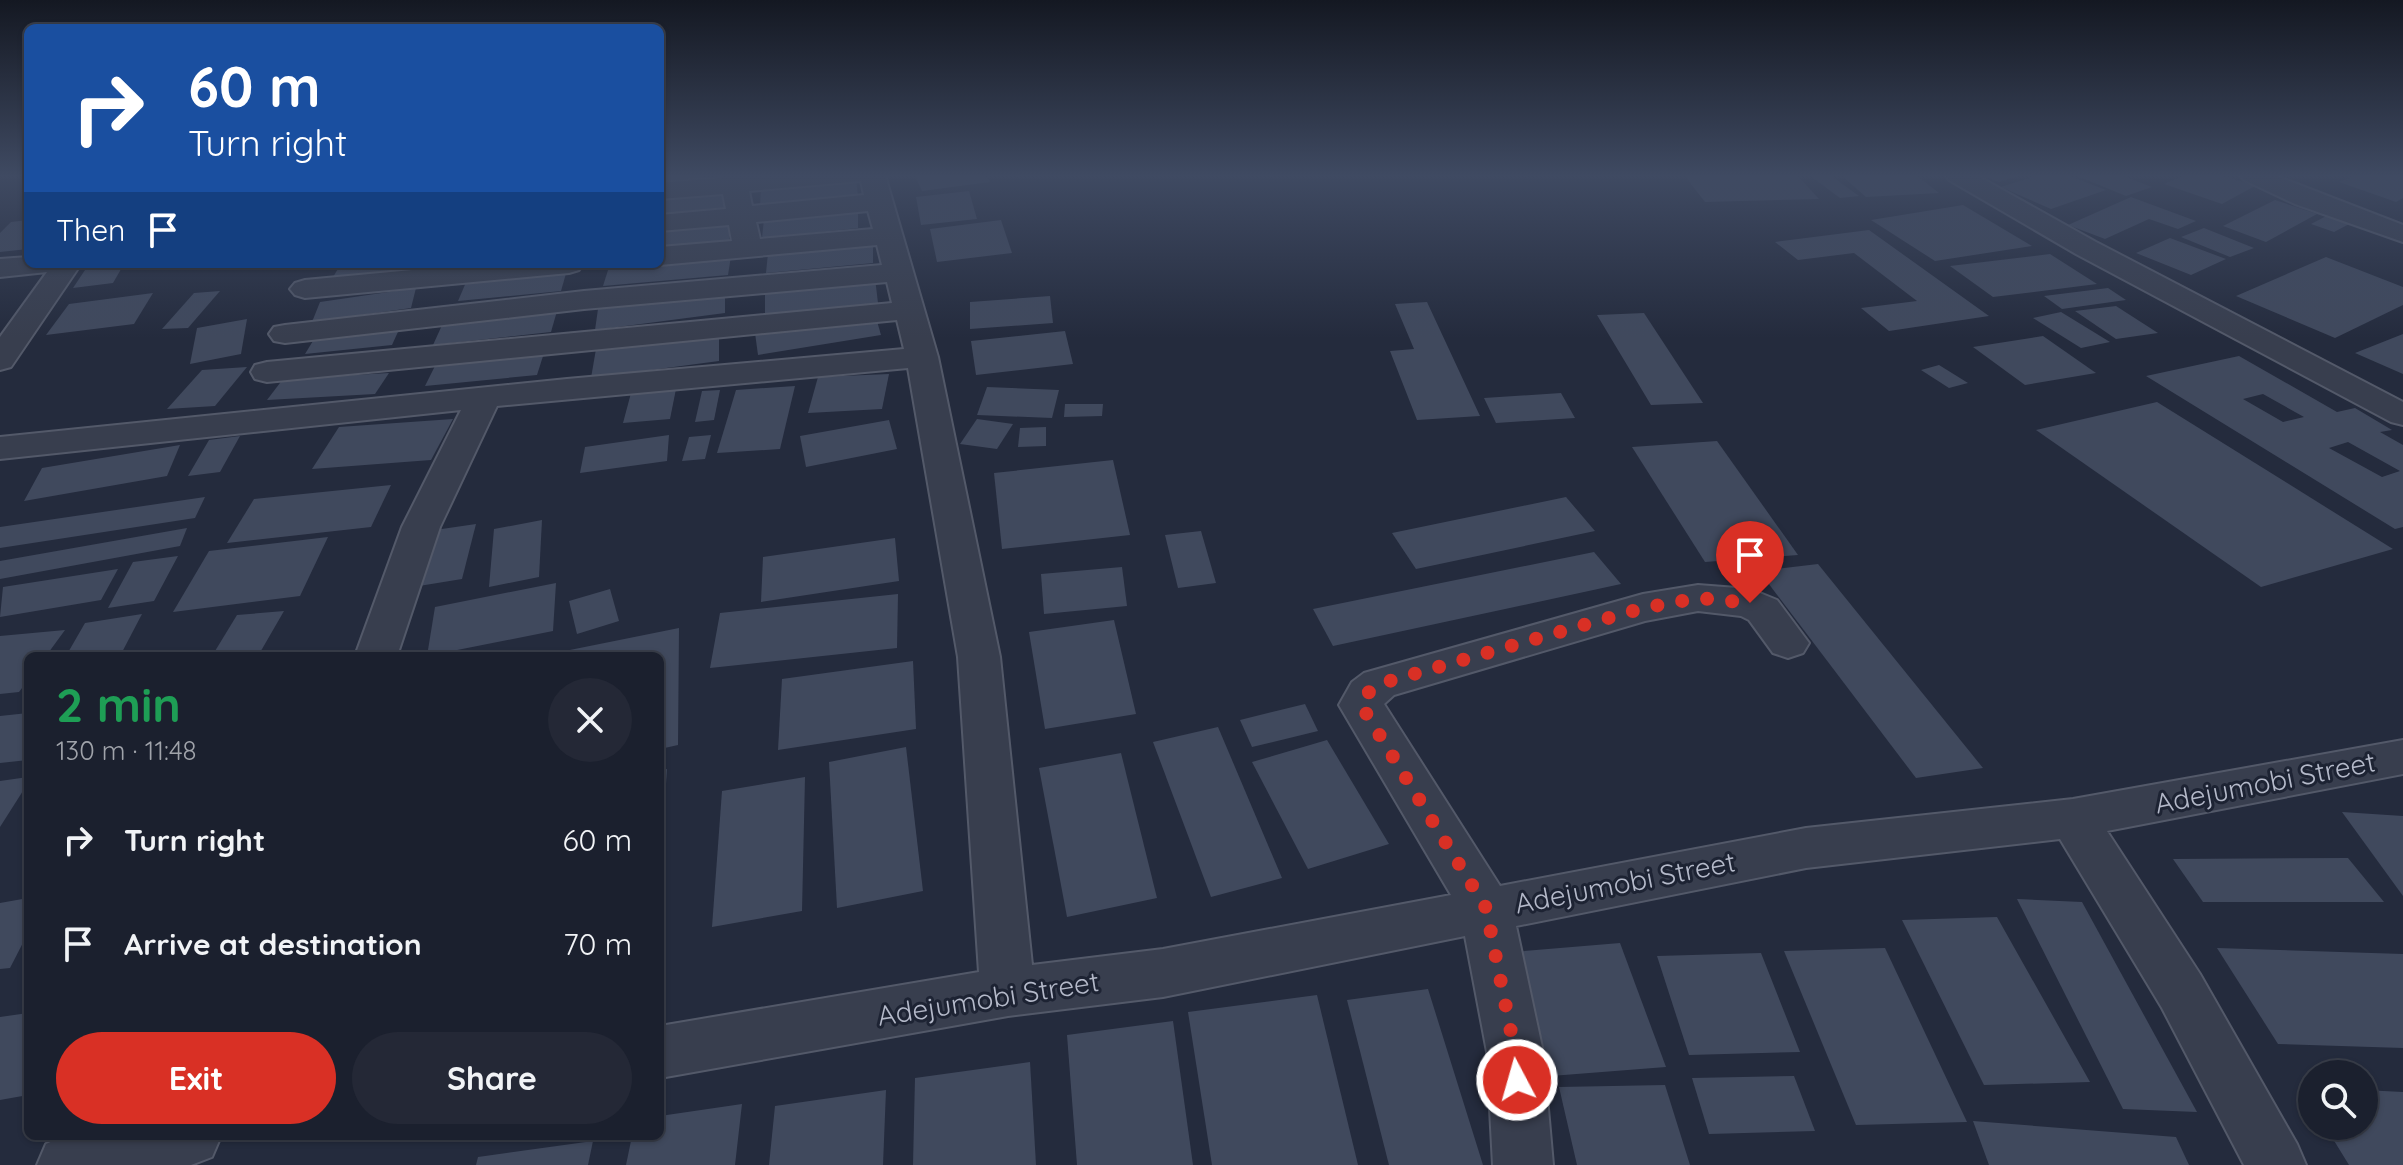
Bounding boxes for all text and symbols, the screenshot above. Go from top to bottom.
text: 60 m [188,51,321,121]
icon: right [56,56,160,160]
text: Turn right [188,120,347,165]
icon: arrive [141,208,185,252]
text: Then [56,211,125,249]
pin [1716,521,1784,603]
icon: arrive [1728,533,1772,577]
text: 2 min [56,674,181,734]
button: close [548,678,632,762]
text: 130 m · 11:48 [56,734,197,767]
street label: Adejumobi Street [2152,743,2378,821]
icon: right [56,818,100,862]
text: Turn right [124,821,265,859]
text: 60 m [562,821,632,859]
street label: Adejumobi Street [1512,843,1738,921]
icon: arrive [56,922,100,966]
text: Arrive at destination [124,925,422,963]
text: 70 m [563,925,632,963]
street label: Adejumobi Street [875,963,1101,1033]
button: Exit [56,1032,336,1124]
button: Share [352,1032,632,1124]
position arrow [1475,1038,1559,1122]
map controls [2298,1060,2378,1140]
button: search [2298,1060,2378,1140]

